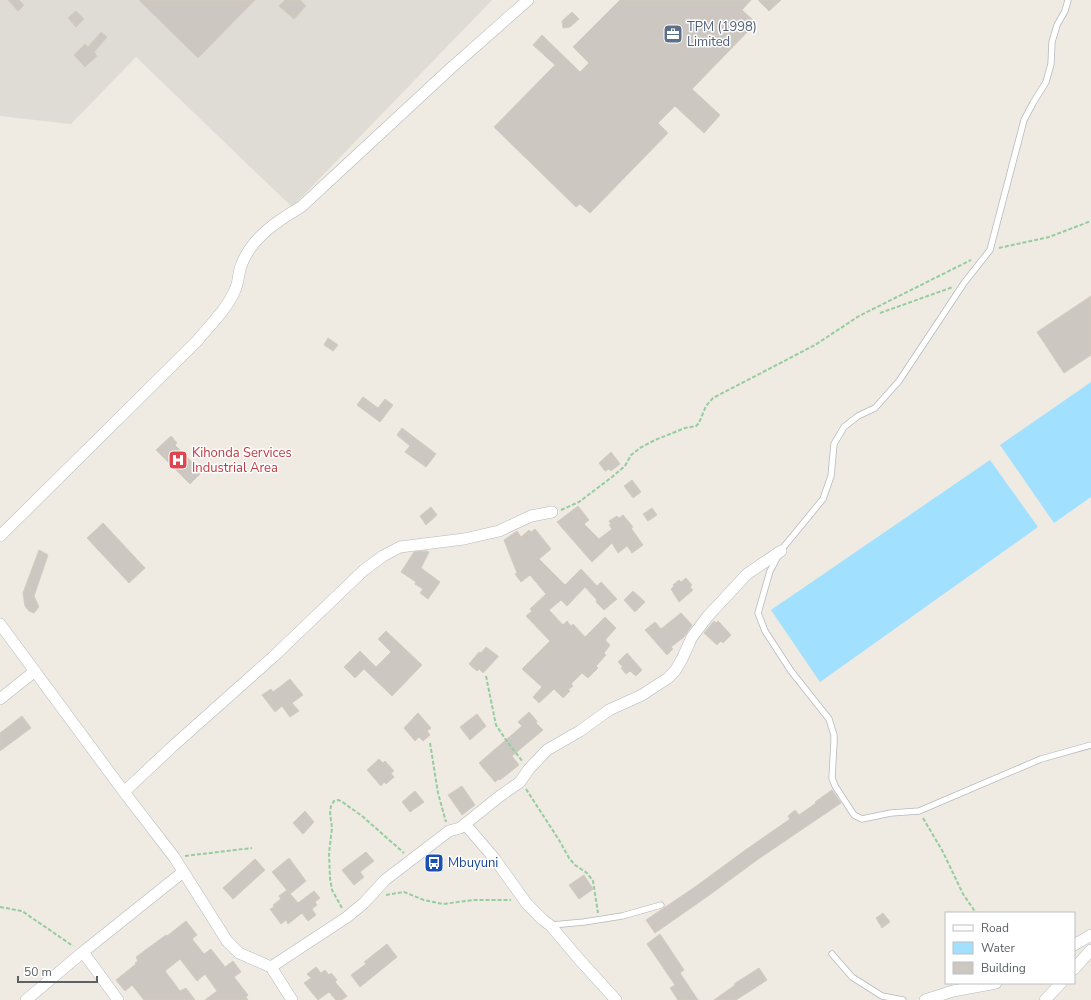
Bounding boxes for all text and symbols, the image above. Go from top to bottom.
place label: TPM (1998) Limited [687,18,757,51]
office icon: TPM (1998) Limited [662,23,684,45]
place label: Kihonda Services Industrial Area [192,444,292,477]
hospital icon: Kihonda Services Industrial Area [167,449,189,471]
bus stop icon: Mbuyuni [423,852,445,874]
place label: Mbuyuni [448,854,498,872]
legend [945,912,1075,984]
text: Road [981,920,1009,936]
text: Water [981,940,1015,956]
scale bar [18,958,97,984]
text: Building [981,960,1026,976]
text: 50 m [24,964,52,980]

